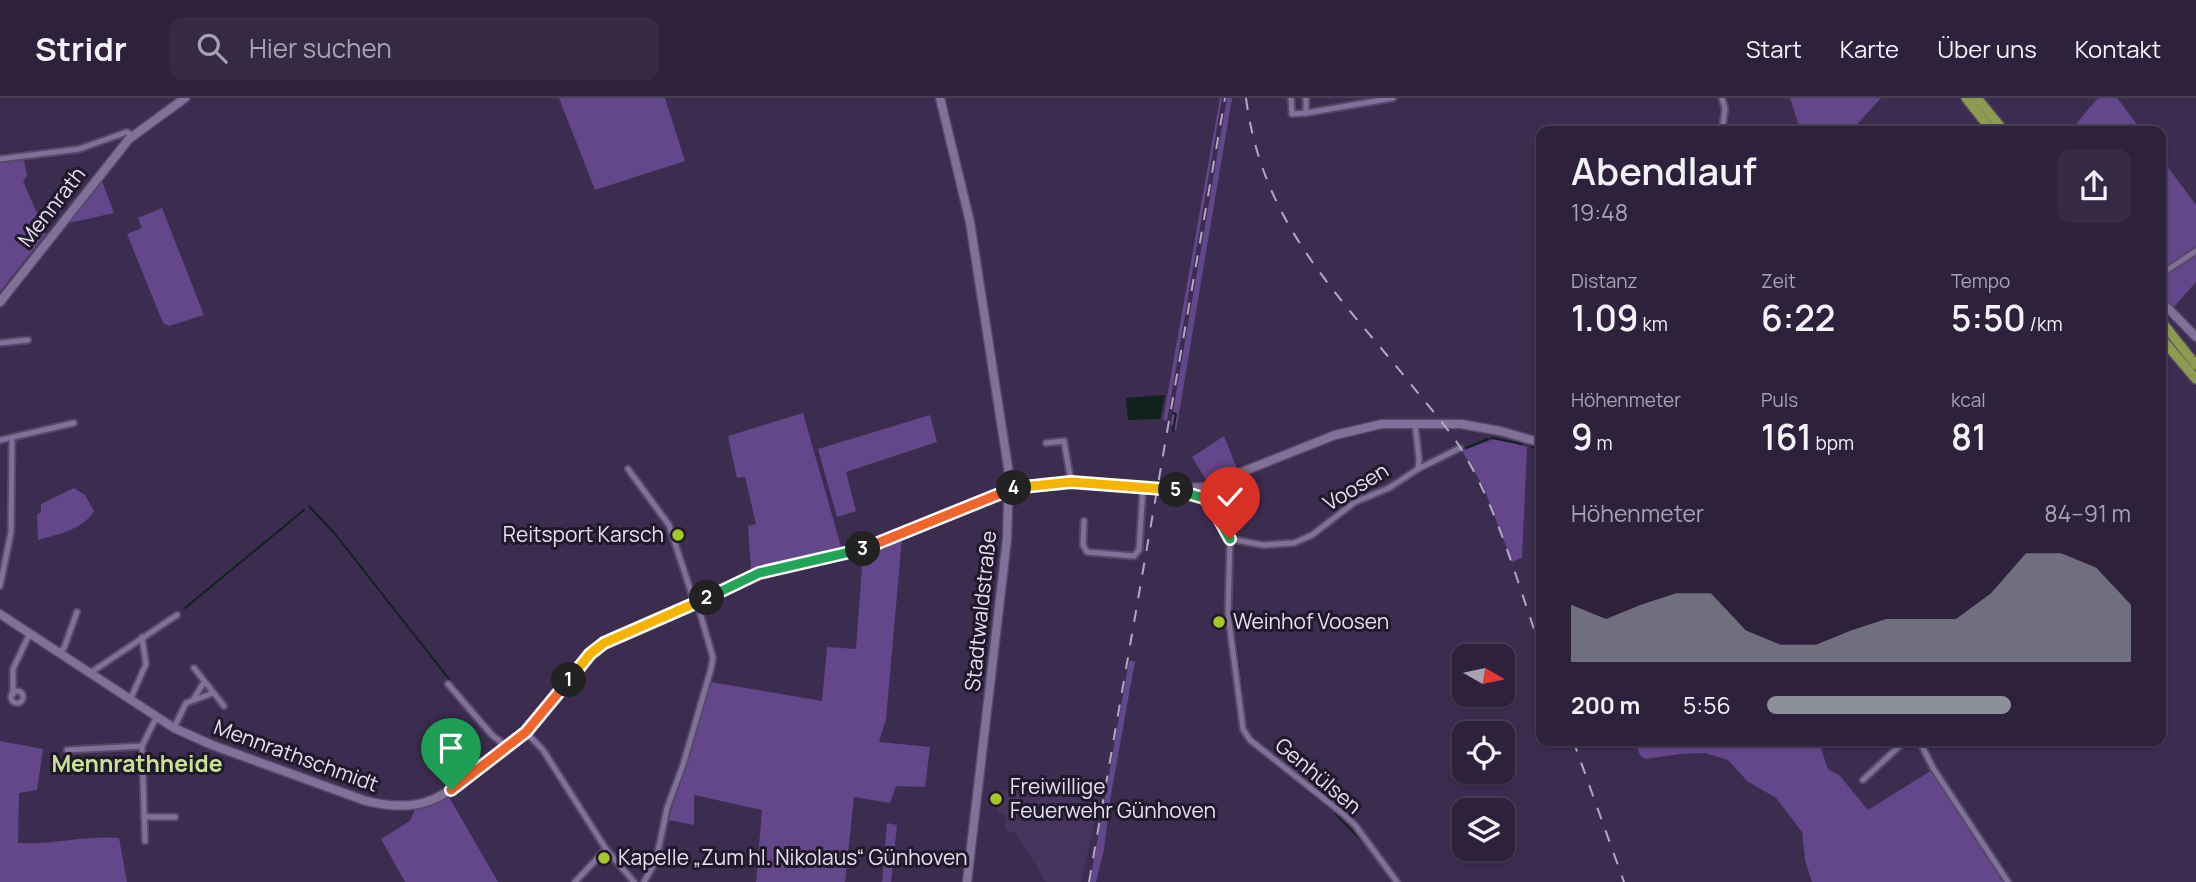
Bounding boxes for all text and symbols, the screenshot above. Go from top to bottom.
search box [169,17,659,80]
text: Stridr [35,26,127,71]
icon: search [193,29,231,67]
text: Hier suchen [249,30,392,66]
text: Start [1746,32,1802,65]
text: Karte [1840,32,1899,65]
text: Über uns [1937,32,2037,65]
text: Kontakt [2075,32,2161,65]
text: Abendlauf [1571,144,1757,196]
button: share [2057,149,2131,223]
street label: Mennrath [11,161,91,252]
text: 19:48 [1571,196,1628,228]
text: Distanz [1571,268,1638,294]
text: Zeit [1761,268,1796,294]
text: Tempo [1951,268,2010,294]
text: 1.09 [1571,294,1639,342]
text: 6:22 [1761,294,1835,342]
text: 5:50 [1951,294,2026,342]
text: km [1639,311,1668,337]
text: /km [2026,311,2063,337]
text: Höhenmeter [1571,387,1681,413]
text: Puls [1761,387,1798,413]
text: kcal [1951,387,1986,413]
text: 9 [1571,413,1593,461]
text: 161 [1761,413,1812,461]
text: 81 [1951,413,1987,461]
text: m [1593,430,1613,456]
text: bpm [1812,430,1854,456]
street label: Voosen [1318,456,1393,517]
pin [1200,467,1260,539]
pin: 4 [996,470,1032,506]
pin: 5 [1158,472,1194,508]
text: 4 [1008,474,1019,500]
text: 5 [1170,476,1181,502]
icon: check [1211,478,1249,516]
text: Höhenmeter [1571,497,1704,529]
text: 84–91 m [2044,497,2131,529]
place label: Reitsport Karsch [503,520,664,548]
marker: Reitsport Karsch [670,527,686,543]
street label: Stadtwaldstraße [958,529,1002,693]
pin: 3 [846,532,880,566]
text: 3 [857,535,868,561]
pin: 2 [690,580,724,616]
text: 2 [701,584,712,610]
place label: Weinhof Voosen [1233,607,1389,635]
marker: Weinhof Voosen [1211,614,1227,630]
north arrow [1452,644,1516,707]
map controls [1452,644,1515,861]
pin: 1 [552,662,586,698]
text: 1 [564,666,573,692]
text: 200 m [1571,689,1640,721]
text: 5:56 [1683,689,1731,721]
street label: Mennrathschmidt [210,712,382,798]
pin [421,718,481,790]
button: locate [1452,721,1515,784]
icon: arrive [432,729,470,767]
street label: Genhülsen [1270,731,1368,820]
district label: Mennrathheide [51,747,223,779]
place label: Freiwillige Feuerwehr Günhoven [1010,772,1216,824]
marker: Freiwillige Feuerwehr Günhoven [988,791,1004,807]
button: layers [1452,798,1515,861]
place label: Kapelle „Zum hl. Nikolaus“ Günhoven [618,843,968,871]
marker: Kapelle „Zum hl. Nikolaus“ Günhoven [596,850,612,866]

